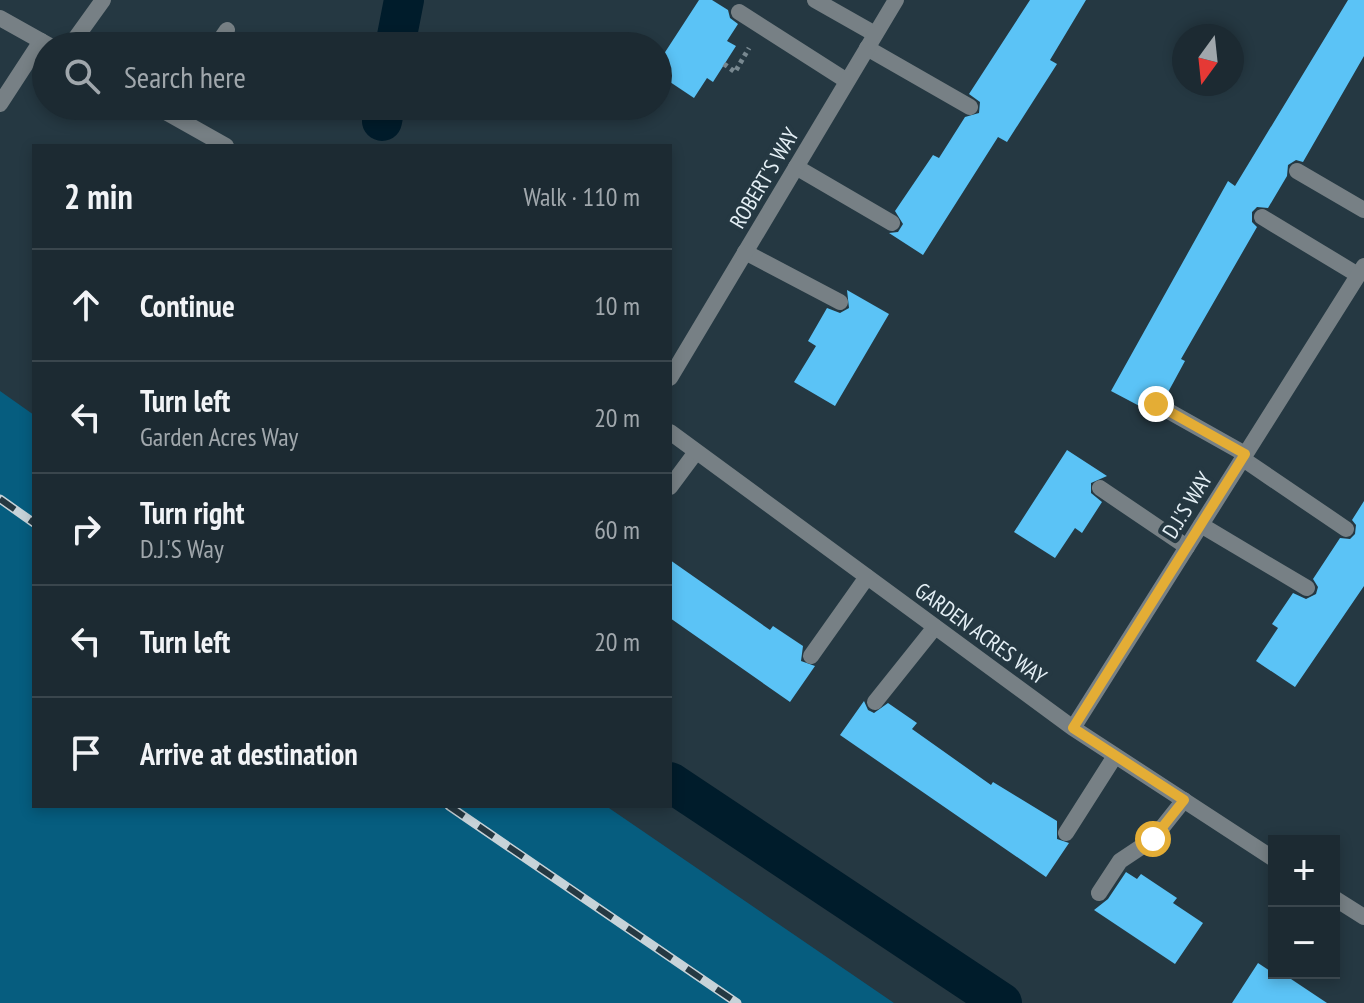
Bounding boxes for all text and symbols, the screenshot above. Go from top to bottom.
north arrow [1172,24,1244,96]
search box [32,32,672,120]
icon: search [60,54,104,98]
text: Search here [124,57,246,96]
street label: ROBERT'S WAY [723,123,805,233]
text: 2 min [64,174,133,218]
text: Walk · 110 m [523,180,640,213]
icon: ahead [64,283,108,327]
text: Continue [140,286,235,325]
text: 10 m [594,289,640,322]
text: Turn left [140,381,230,420]
route end [1138,386,1174,422]
icon: left [64,395,108,439]
text: 20 m [594,401,640,434]
text: Garden Acres Way [140,420,298,453]
street label: D.J.'S WAY [1156,467,1218,543]
text: Turn right [140,493,244,532]
icon: right [64,507,108,551]
text: 60 m [594,513,640,546]
text: D.J.'S Way [140,532,224,565]
street label: GARDEN ACRES WAY [910,576,1052,690]
icon: left [64,619,108,663]
text: Turn left [140,622,230,661]
text: 20 m [594,625,640,658]
icon: arrive [64,731,108,775]
text: Arrive at destination [140,734,358,773]
route start [1135,821,1171,857]
map controls [1268,835,1340,979]
button: + [1268,835,1340,907]
button: − [1268,907,1340,979]

